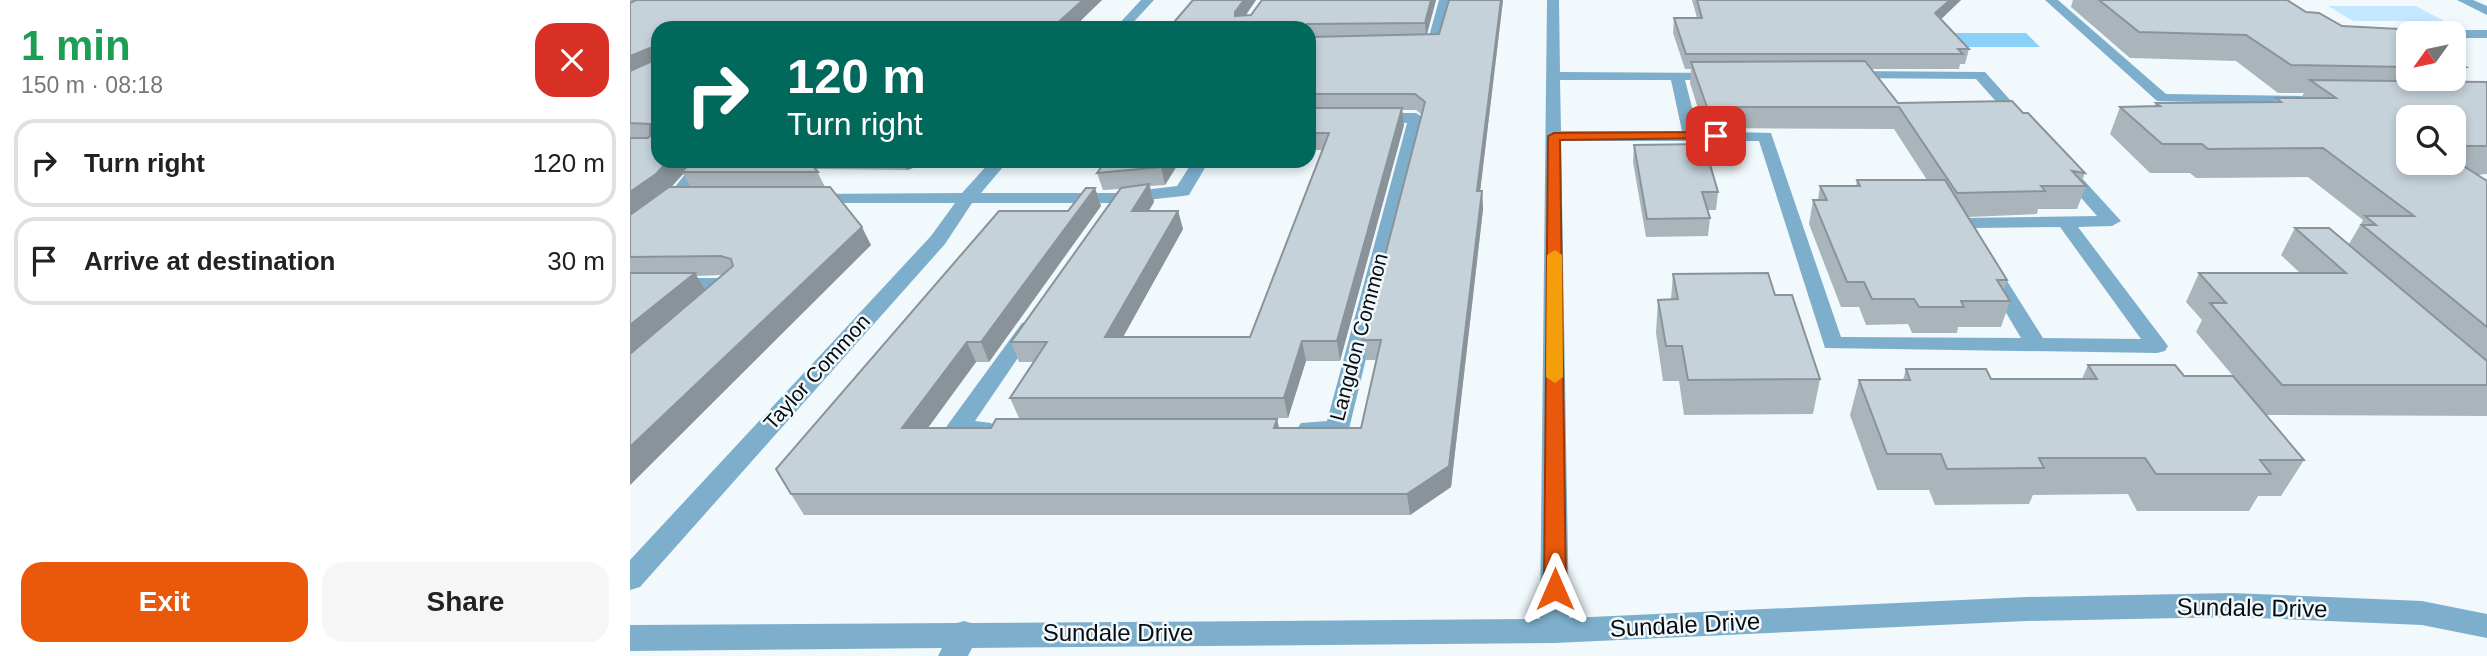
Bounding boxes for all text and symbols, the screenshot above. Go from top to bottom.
north arrow [2396,21,2466,91]
map controls [2396,21,2466,175]
text: 1 min [21,22,131,69]
button: close [535,23,609,97]
icon: right [672,49,763,140]
text: 120 m [787,49,926,103]
text: 150 m · 08:18 [21,72,163,98]
button: search [2396,105,2466,175]
text: Turn right [787,106,923,142]
pin [1686,106,1746,166]
icon: arrive [1697,117,1735,155]
icon: right [25,144,63,182]
text: Turn right [84,148,205,178]
text: 120 m [533,148,605,178]
icon: arrive [25,242,63,280]
text: Arrive at destination [84,246,335,276]
text: 30 m [547,246,605,276]
street label: Langdon Common [1325,250,1392,423]
street label: Taylor Common [759,309,874,434]
position arrow [1518,552,1592,626]
button: Exit [21,562,308,642]
button: Share [322,562,609,642]
street label: Sundale Drive [2176,593,2328,622]
street label: Sundale Drive [1609,607,1761,642]
street label: Sundale Drive [1043,619,1193,646]

